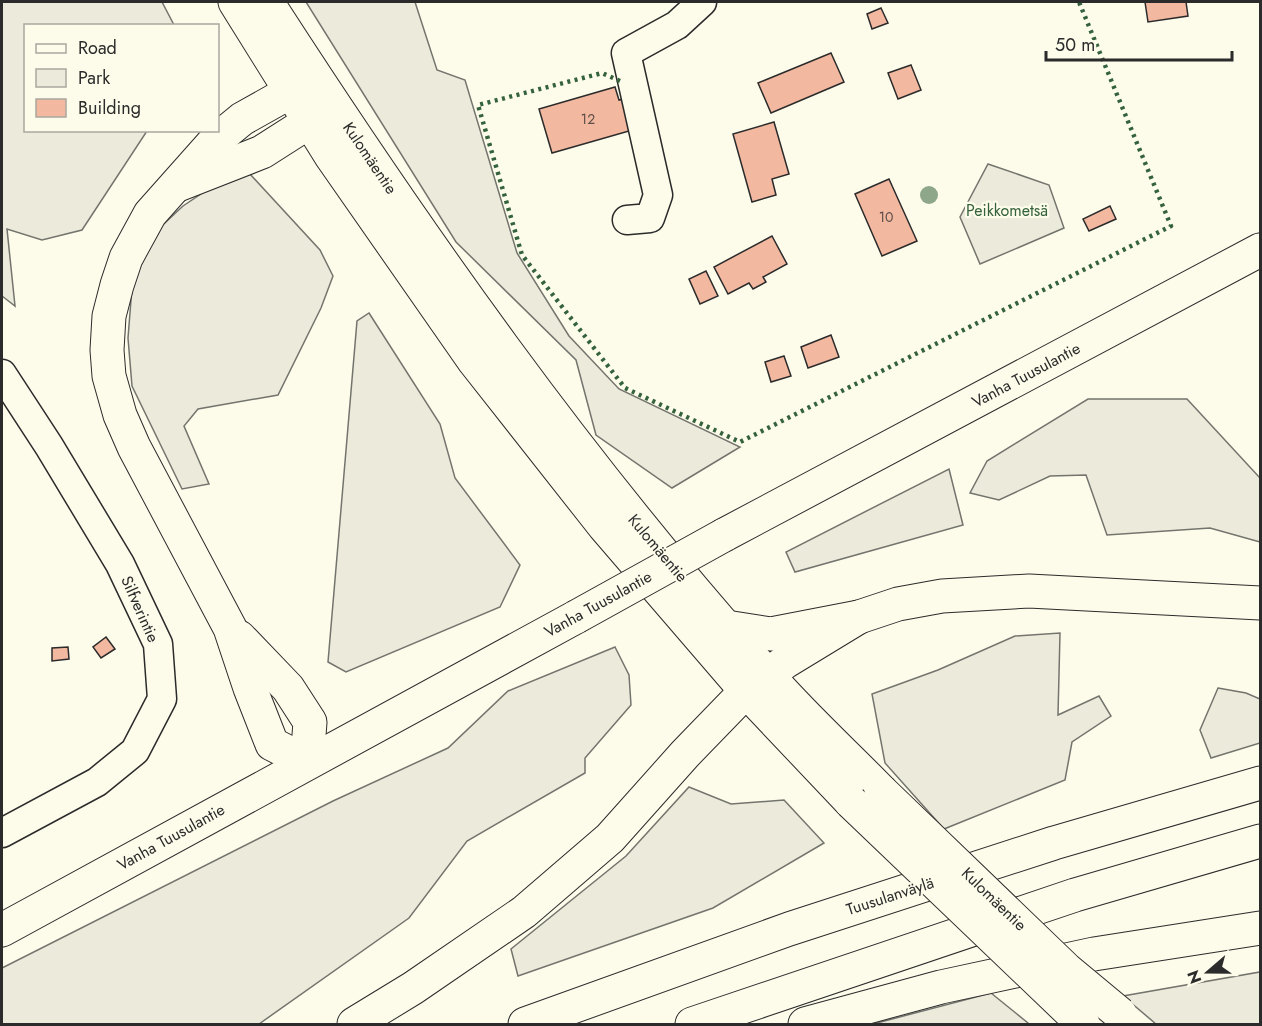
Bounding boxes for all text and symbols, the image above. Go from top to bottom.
legend [24,24,219,132]
scale bar [1046,24,1232,62]
text: 50 m [1055,32,1095,58]
text: Road [78,35,117,61]
text: Park [78,65,110,91]
text: Building [78,95,141,121]
house number: 12 [581,109,595,129]
street label: Kulomäentie [337,117,403,199]
park label: Peikkometsä [966,199,1048,222]
house number: 10 [879,207,893,227]
street label: Vanha Tuusulantie [968,337,1084,413]
street label: Kulomäentie [623,509,693,587]
street label: Vanha Tuusulantie [540,565,656,643]
street label: Silfverintie [115,572,165,646]
street label: Vanha Tuusulantie [113,798,229,876]
street label: Kulomäentie [956,862,1032,936]
street label: Tuusulanväylä [843,871,937,921]
north arrow [1178,942,1238,1002]
text: N [1181,967,1207,987]

